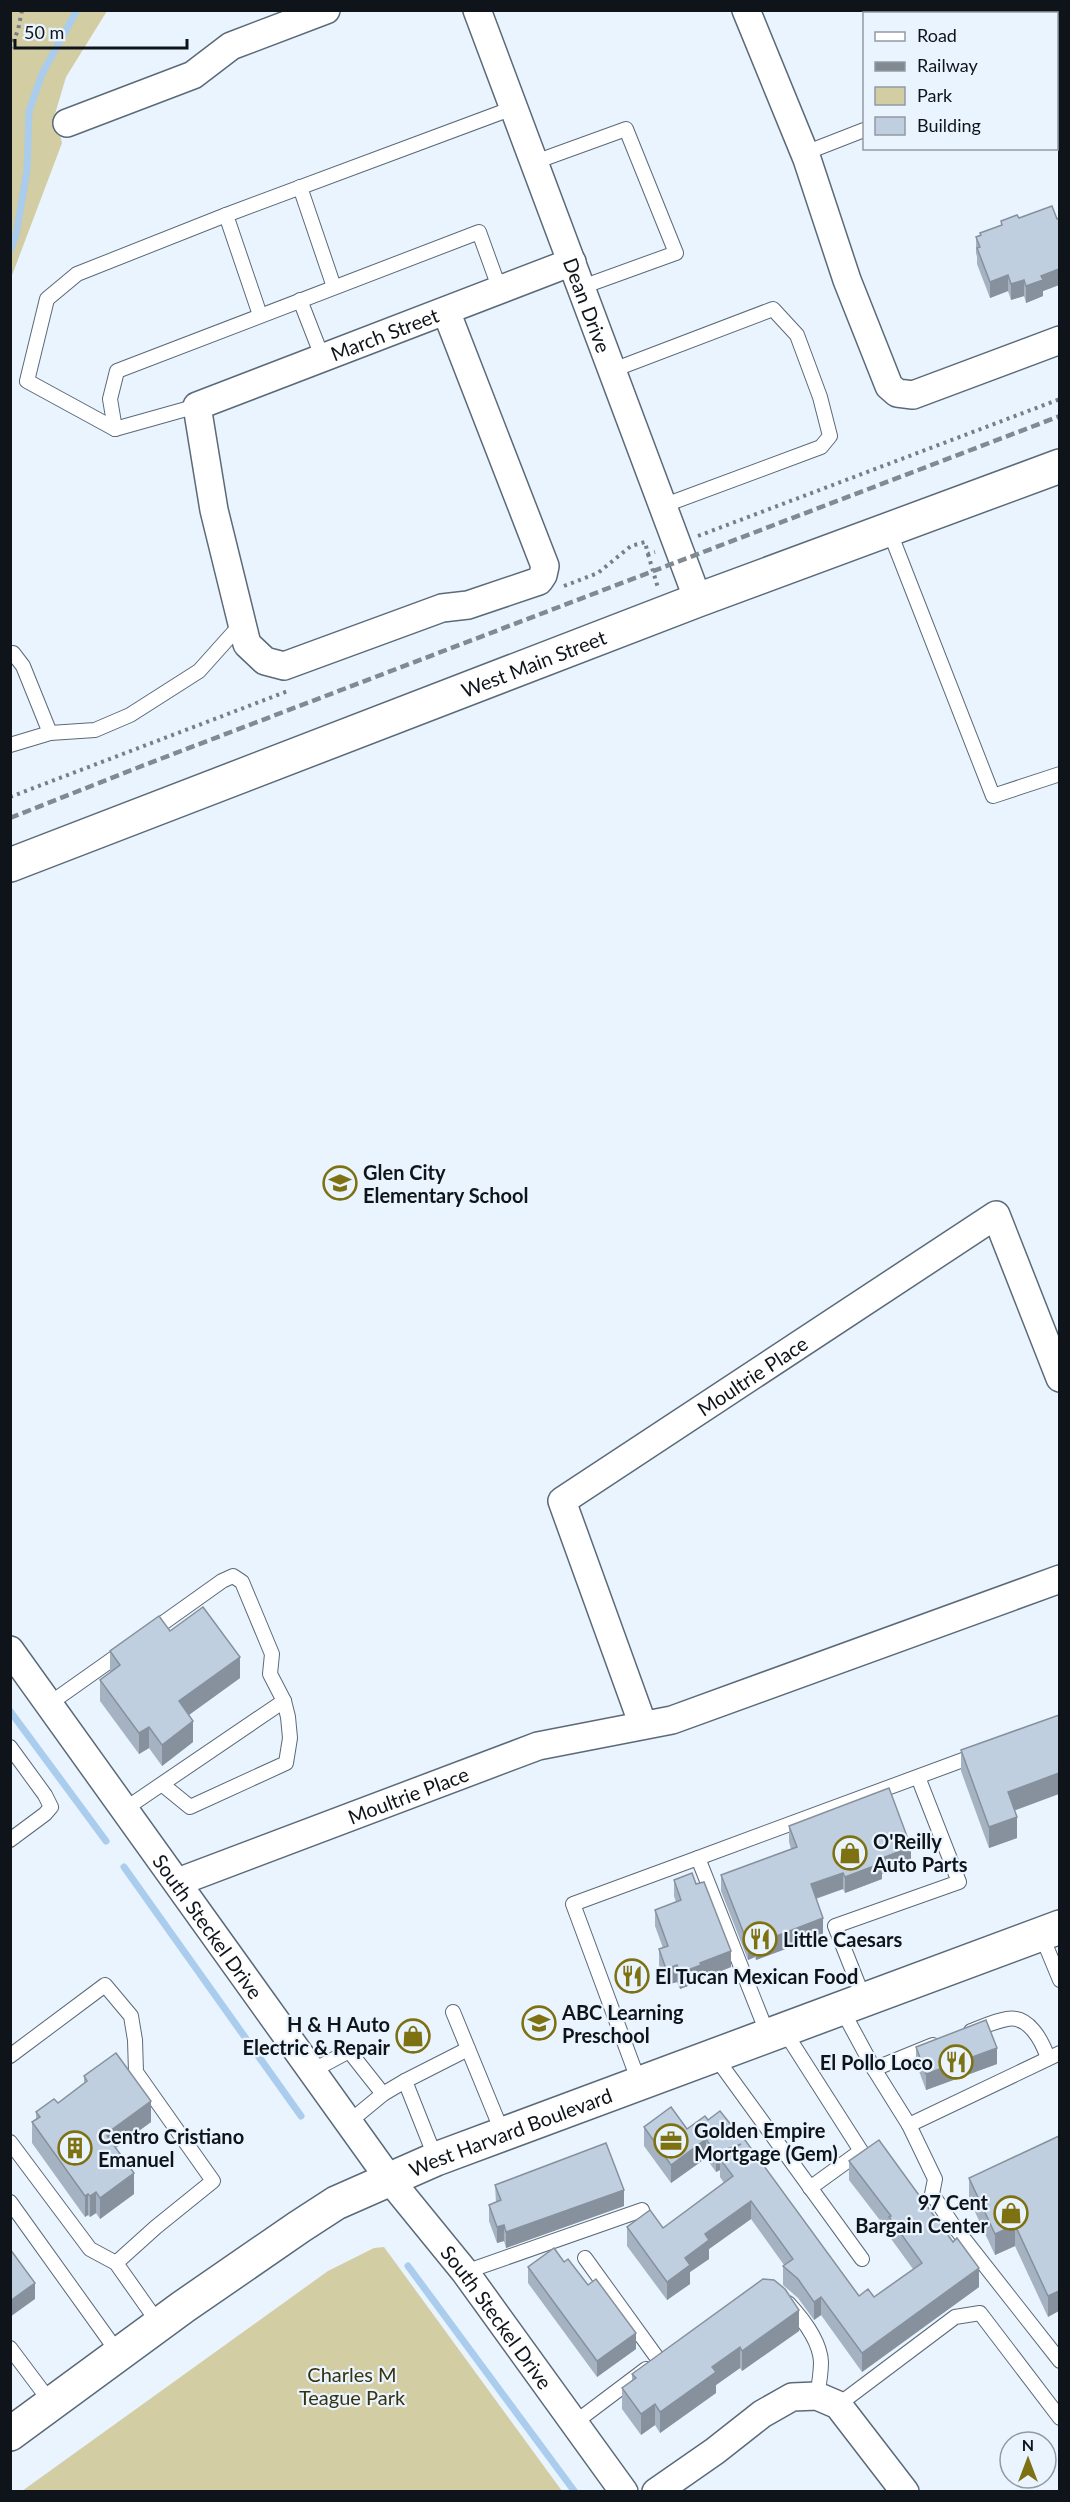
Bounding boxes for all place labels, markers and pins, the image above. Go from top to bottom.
place label: Glen City Elementary School [363,1160,528,1207]
school or university icon: Glen City Elementary School [322,1165,358,1201]
place label: O'Reilly Auto Parts [872,1829,968,1876]
shop icon: O'Reilly Auto Parts [832,1835,868,1871]
restaurant icon: Little Caesars [742,1921,778,1957]
place label: Little Caesars [783,1927,902,1951]
restaurant icon: El Tucan Mexican Food [614,1958,650,1994]
place label: El Tucan Mexican Food [655,1964,858,1988]
place label: ABC Learning Preschool [561,2000,684,2047]
school or university icon: ABC Learning Preschool [521,2005,557,2041]
place label: H & H Auto Electric & Repair [243,2012,391,2059]
shop icon: H & H Auto Electric & Repair [395,2018,431,2054]
restaurant icon: El Pollo Loco [938,2044,974,2080]
place label: El Pollo Loco [820,2050,933,2074]
place label: Golden Empire Mortgage (Gem) [694,2118,838,2165]
office icon: Golden Empire Mortgage (Gem) [653,2123,689,2159]
place label: Centro Cristiano Emanuel [98,2124,244,2171]
building icon: Centro Cristiano Emanuel [57,2130,93,2166]
place label: 97 Cent Bargain Center [855,2190,989,2237]
shop icon: 97 Cent Bargain Center [993,2195,1029,2231]

